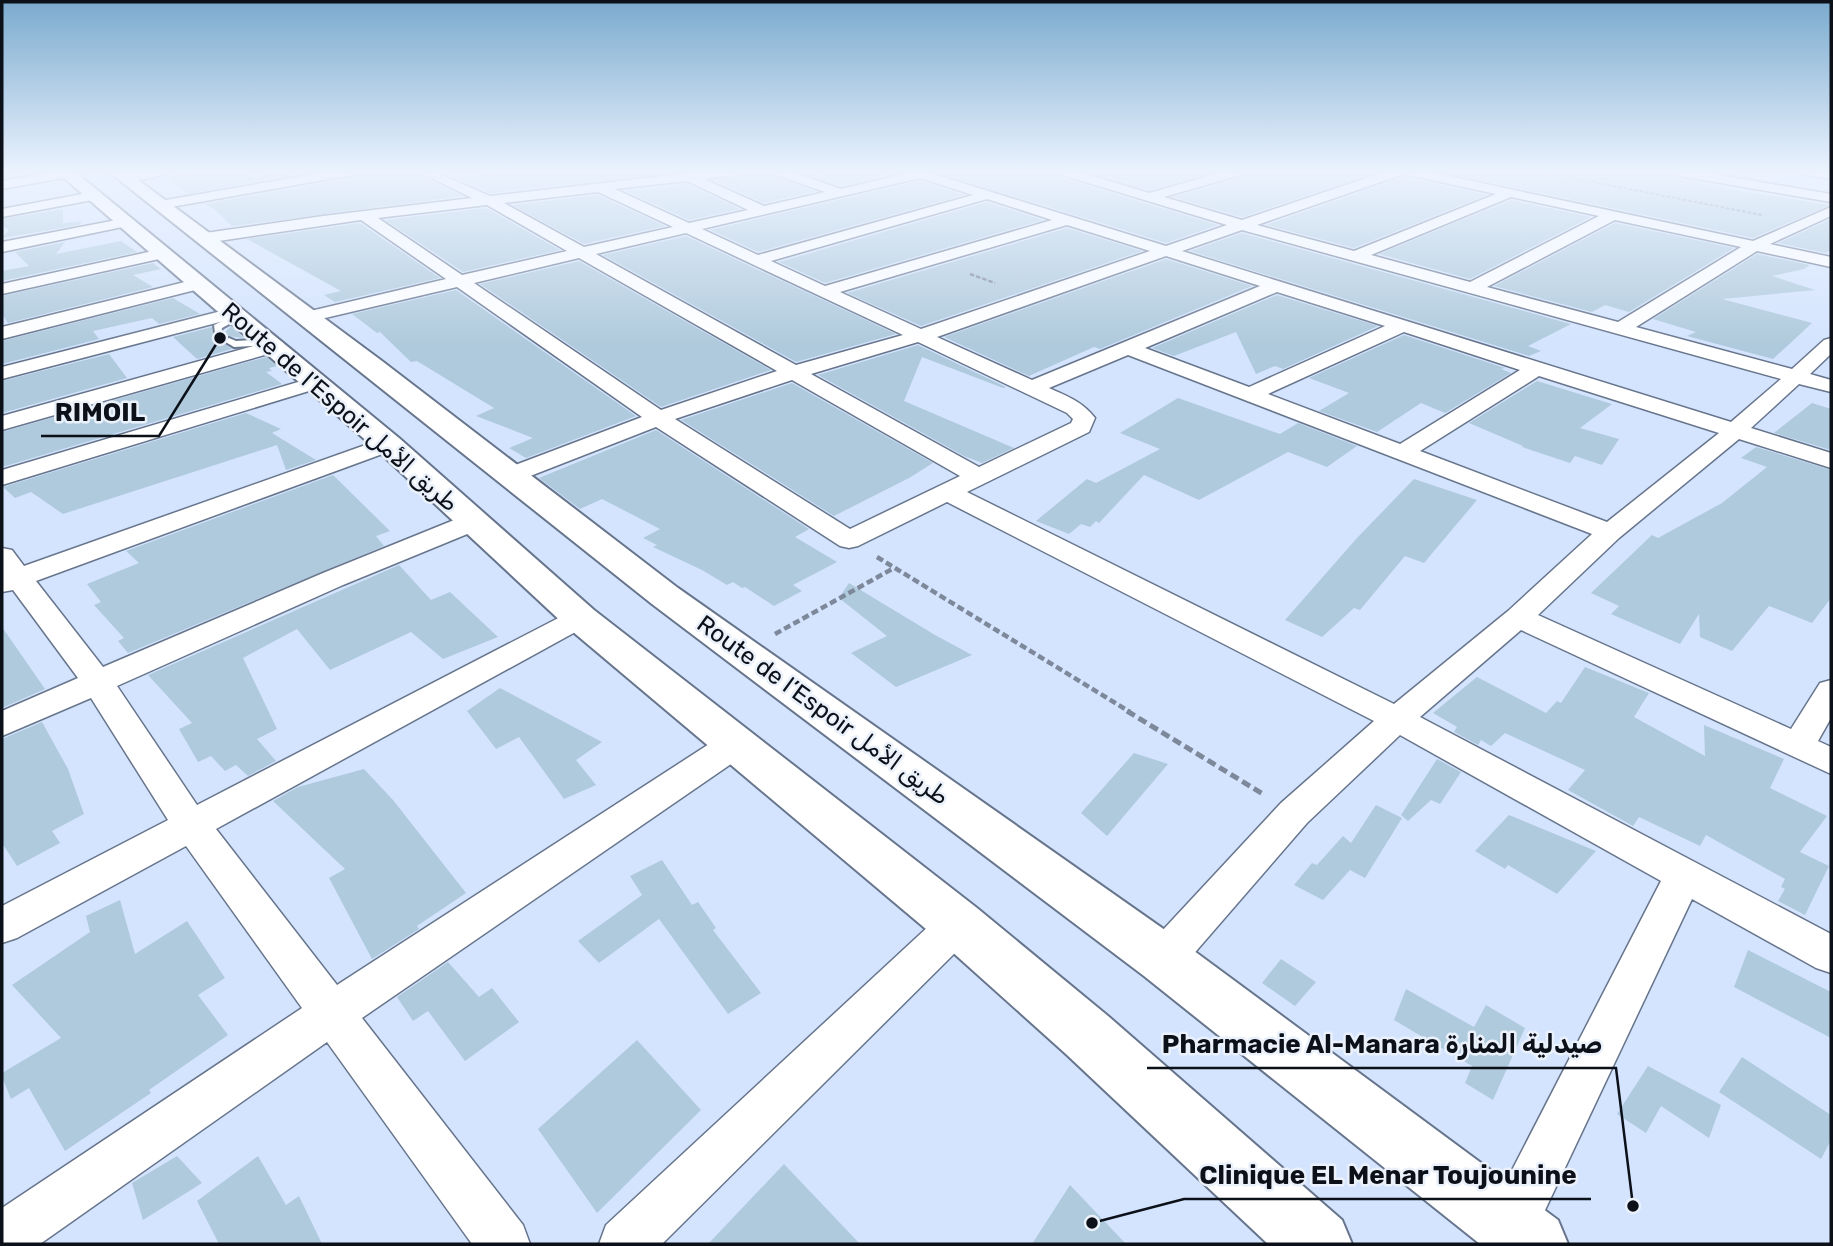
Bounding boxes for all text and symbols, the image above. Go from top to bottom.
street label: Route de l’Espoir طريق الأمل [216,297,464,517]
callout: RIMOIL [41,389,159,436]
text: RIMOIL [55,397,146,428]
street label: Route de l’Espoir طريق الأمل [692,609,954,811]
callout: Pharmacie Al-Manara صيدلية المنارة [1147,1021,1616,1068]
text: Pharmacie Al-Manara صيدلية المنارة [1162,1029,1602,1060]
callout: Clinique EL Menar Toujounine [1184,1152,1591,1199]
text: Clinique EL Menar Toujounine [1199,1160,1577,1191]

